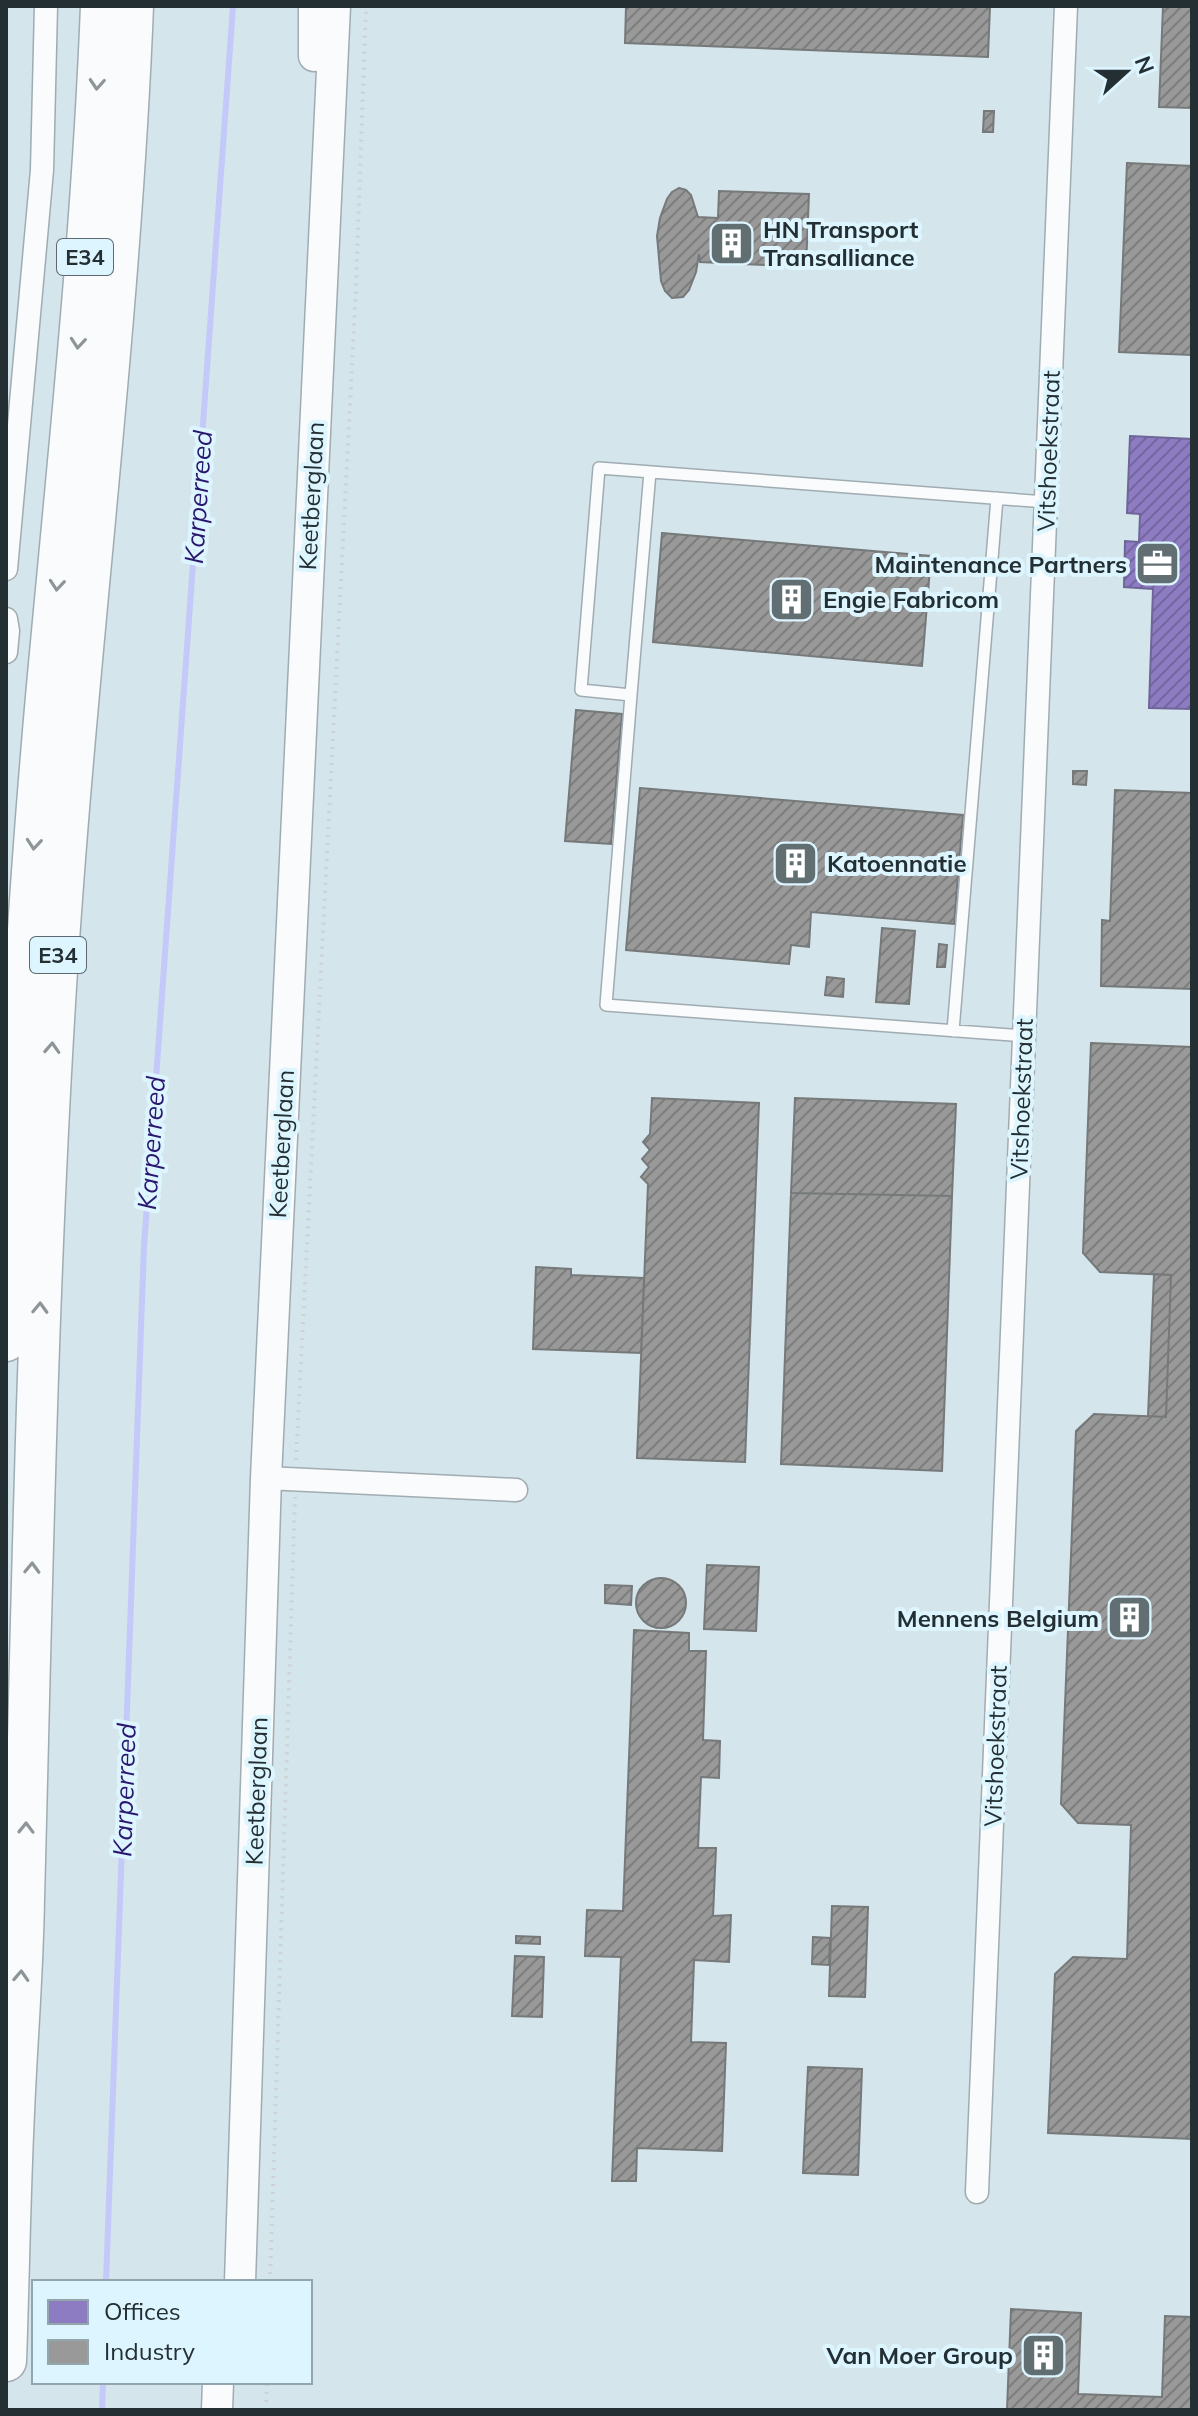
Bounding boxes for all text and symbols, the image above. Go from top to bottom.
north arrow [1086,32,1166,112]
text: N [1129,52,1161,78]
one-way arrow [89,78,106,91]
place label: HN Transport Transalliance [763,214,918,272]
building icon: HN Transport Transalliance [708,219,756,267]
road number: E34 [57,239,113,275]
one-way arrow [70,337,87,350]
street label: Vitshoekstraat [1030,370,1066,532]
street label: Keetberglaan [292,421,330,571]
water label: Karperreed [177,429,219,565]
office icon: Maintenance Partners [1134,540,1182,588]
place label: Maintenance Partners [874,549,1127,579]
building icon: Engie Fabricom [768,575,816,623]
one-way arrow [48,579,65,592]
place label: Engie Fabricom [823,584,999,614]
one-way arrow [26,838,43,851]
building icon: Katoennatie [772,839,820,887]
place label: Katoennatie [827,848,967,878]
road number: E34 [30,937,86,973]
street label: Vitshoekstraat [1003,1018,1039,1180]
one-way arrow [43,1041,60,1054]
street label: Keetberglaan [262,1069,300,1219]
water label: Karperreed [130,1075,172,1211]
one-way arrow [32,1301,49,1314]
one-way arrow [24,1561,41,1574]
building icon: Mennens Belgium [1106,1594,1154,1642]
place label: Mennens Belgium [897,1603,1099,1633]
street label: Vitshoekstraat [977,1665,1013,1827]
street label: Keetberglaan [238,1716,274,1866]
water label: Karperreed [105,1722,143,1857]
one-way arrow [17,1821,35,1834]
one-way arrow [12,1969,29,1982]
legend [32,2280,312,2384]
text: Offices [104,2296,181,2326]
building icon: Van Moer Group [1020,2331,1068,2379]
text: Industry [104,2336,195,2366]
place label: Van Moer Group [826,2340,1013,2370]

